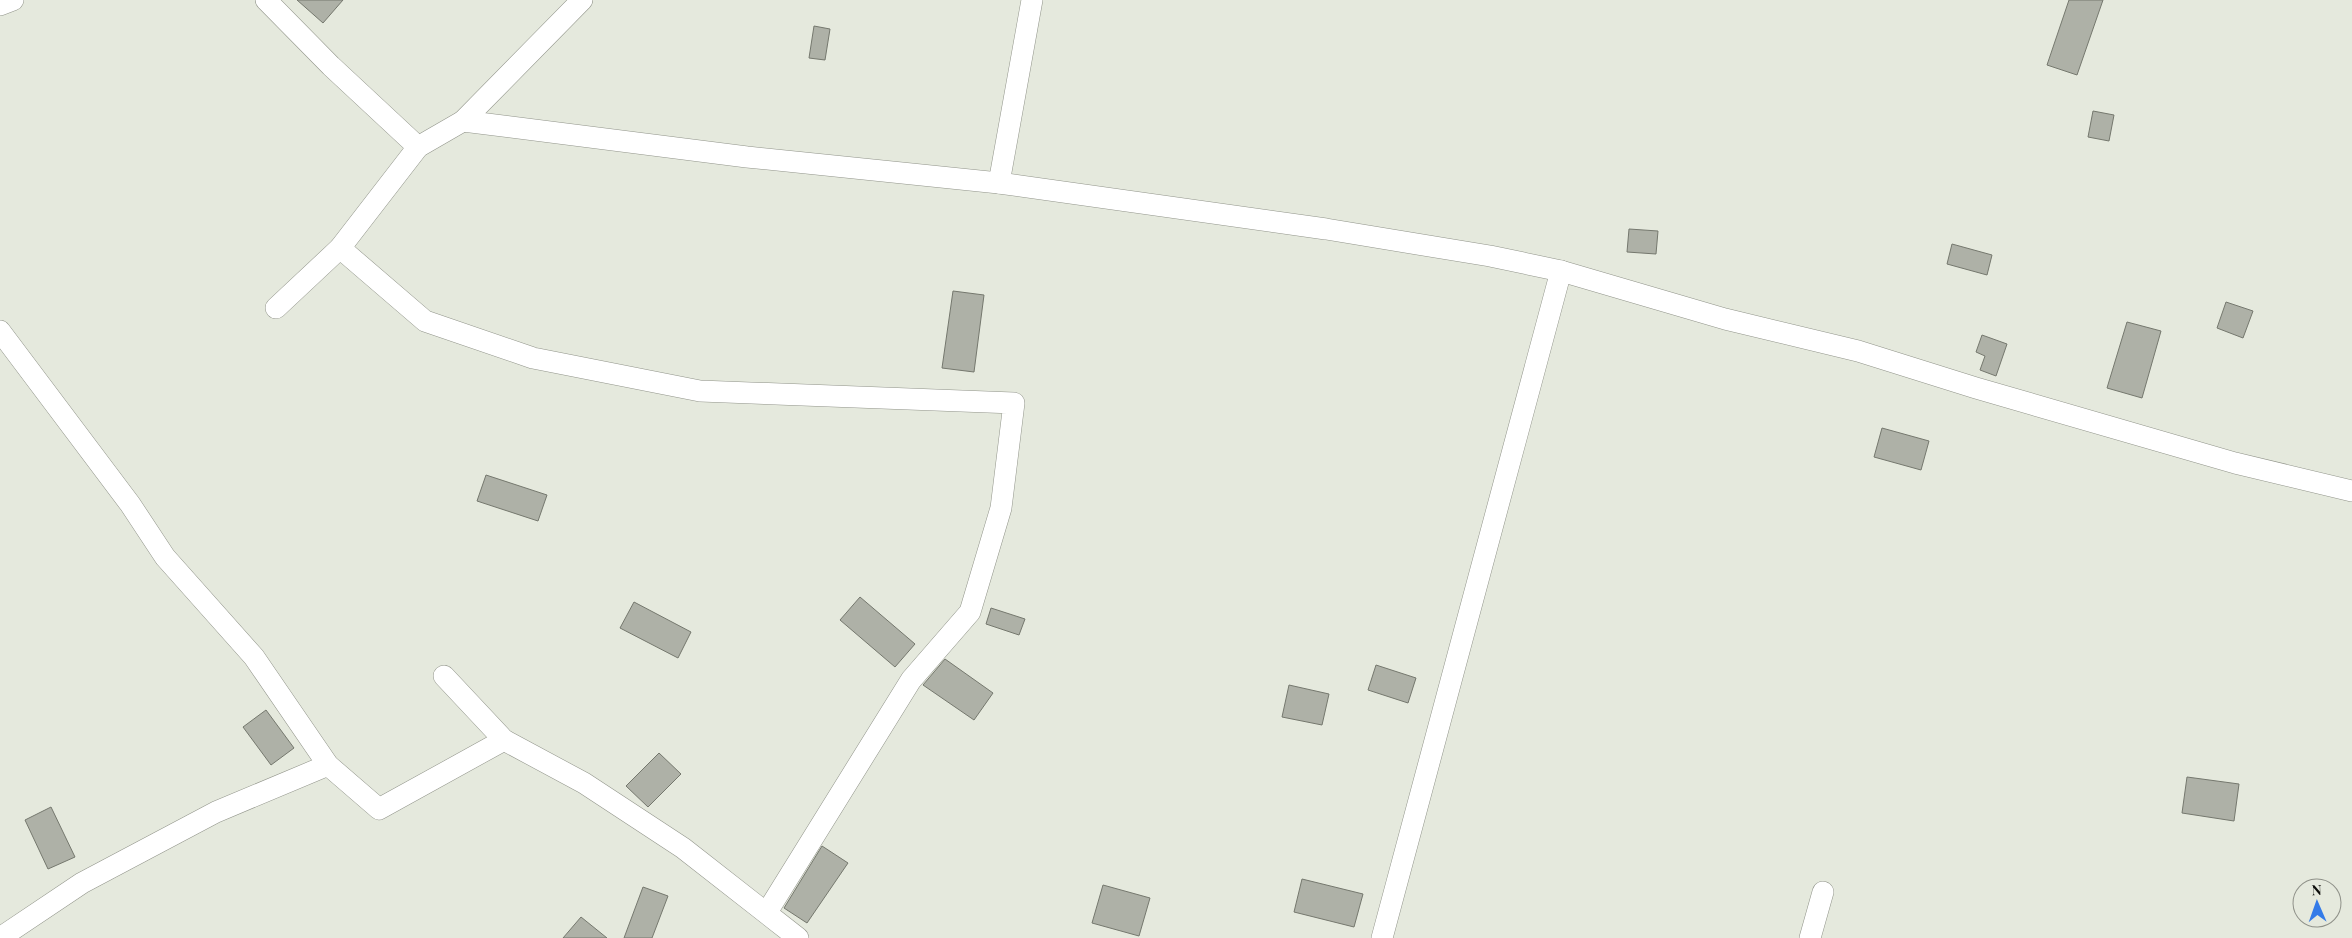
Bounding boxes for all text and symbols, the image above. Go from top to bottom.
north arrow [2292,878,2342,928]
text: N [2311,880,2322,899]

